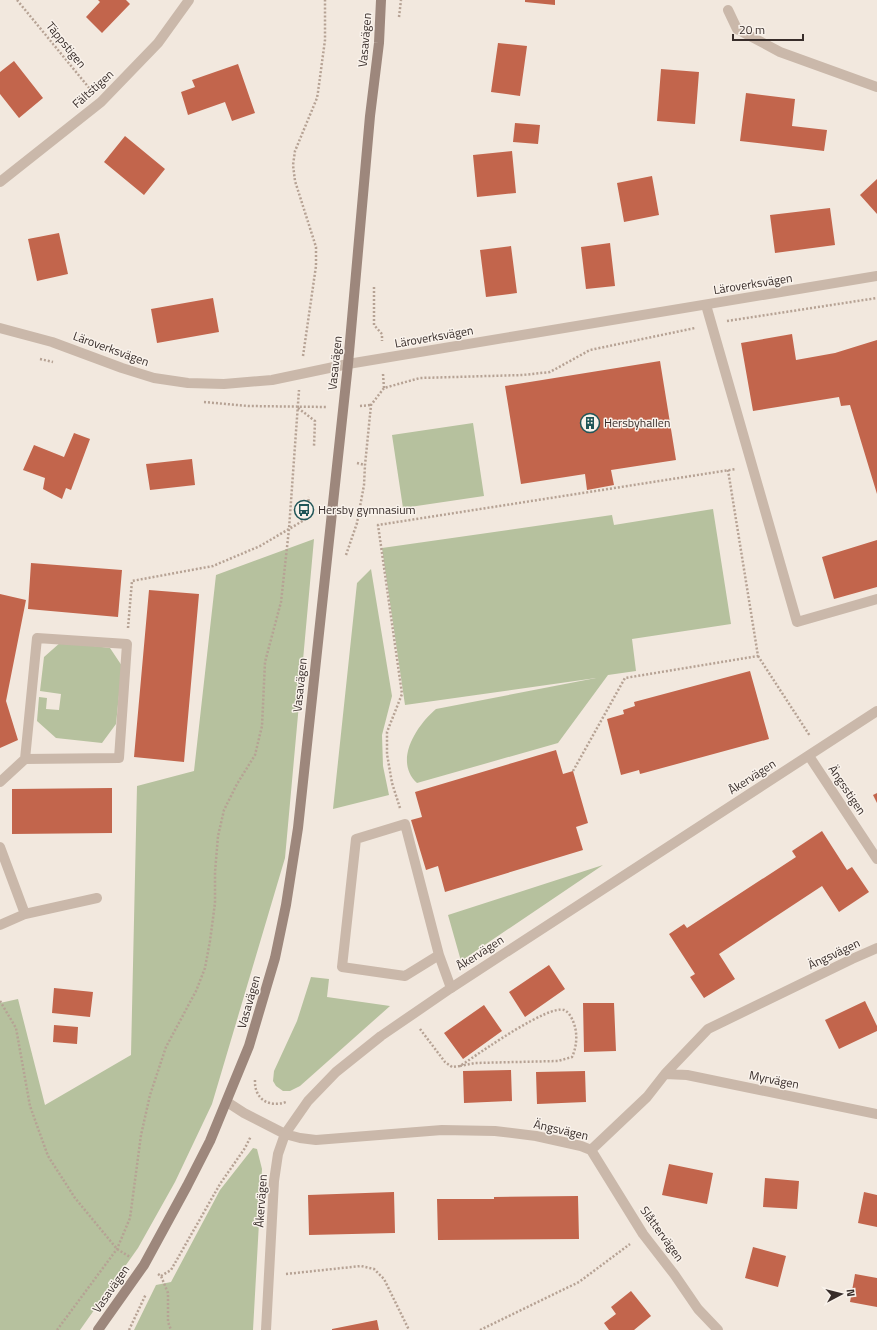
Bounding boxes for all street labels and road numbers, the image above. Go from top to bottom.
street label: Vasavägen [353,12,376,68]
street label: Täppstigen [42,17,91,72]
street label: Fältstigen [68,65,118,112]
street label: Läroverksvägen [712,268,794,299]
street label: Läroverksvägen [393,320,475,353]
street label: Läroverksvägen [71,326,152,371]
street label: Vasavägen [322,335,347,391]
street label: Vasavägen [287,657,312,713]
street label: Åkervägen [724,754,779,799]
street label: Ängsstigen [824,761,871,818]
street label: Åkervägen [452,930,507,975]
street label: Ängsvägen [805,933,863,974]
street label: Vasavägen [232,973,265,1031]
street label: Myrvägen [748,1065,801,1094]
street label: Ängsvägen [532,1114,590,1145]
street label: Åkervägen [249,1174,272,1228]
street label: Slåttervägen [636,1202,689,1265]
street label: Vasavägen [87,1261,134,1317]

